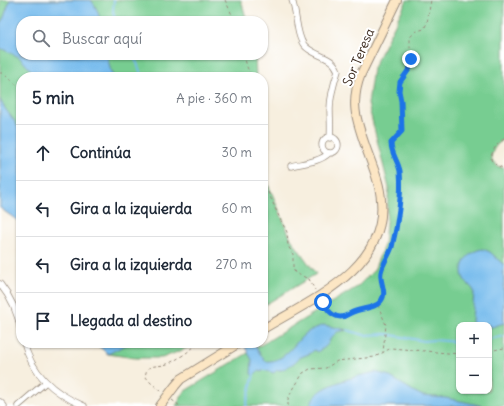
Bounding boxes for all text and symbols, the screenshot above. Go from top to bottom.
search box [16,16,268,60]
street label: Sor Teresa [339,26,378,89]
icon: search [30,27,52,49]
text: Buscar aquí [62,29,142,48]
route end [402,50,420,68]
text: 5 min [32,87,74,109]
text: A pie · 360 m [176,90,252,107]
icon: ahead [32,142,54,164]
text: Continúa [70,143,131,162]
text: 30 m [222,144,252,161]
icon: left [32,198,54,220]
text: Gira a la izquierda [70,199,192,218]
text: 60 m [221,200,252,217]
icon: left [32,254,54,276]
text: Gira a la izquierda [70,255,192,274]
text: 270 m [215,256,252,273]
route start [314,293,332,311]
icon: arrive [32,310,54,332]
text: Llegada al destino [70,311,192,330]
map controls [456,322,492,394]
button: + [456,322,492,358]
button: − [456,358,492,394]

